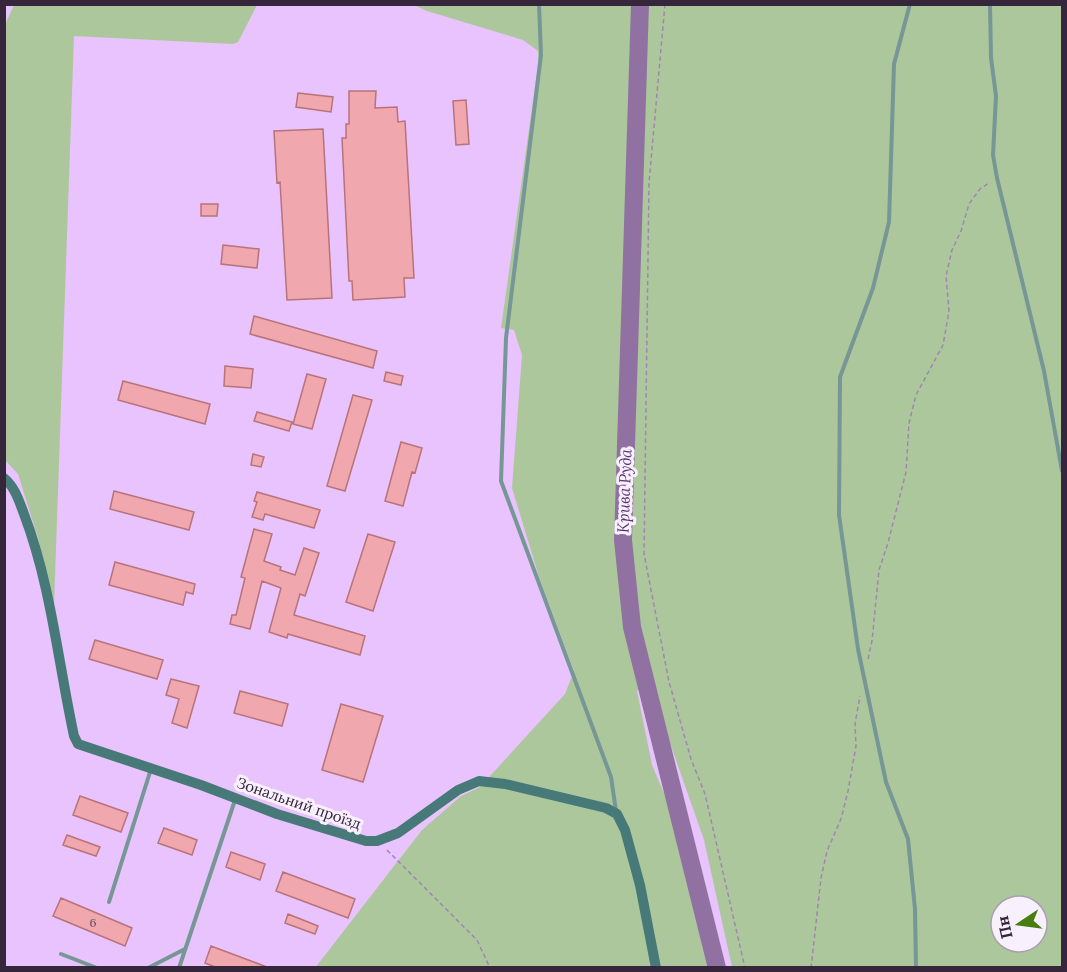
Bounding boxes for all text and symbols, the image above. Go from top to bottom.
water label: Крива Руда [613,448,635,533]
street label: Зональний проїзд [234,773,364,833]
north arrow [989,894,1049,954]
text: Пн [992,914,1017,941]
house number: 6 [90,915,97,930]

